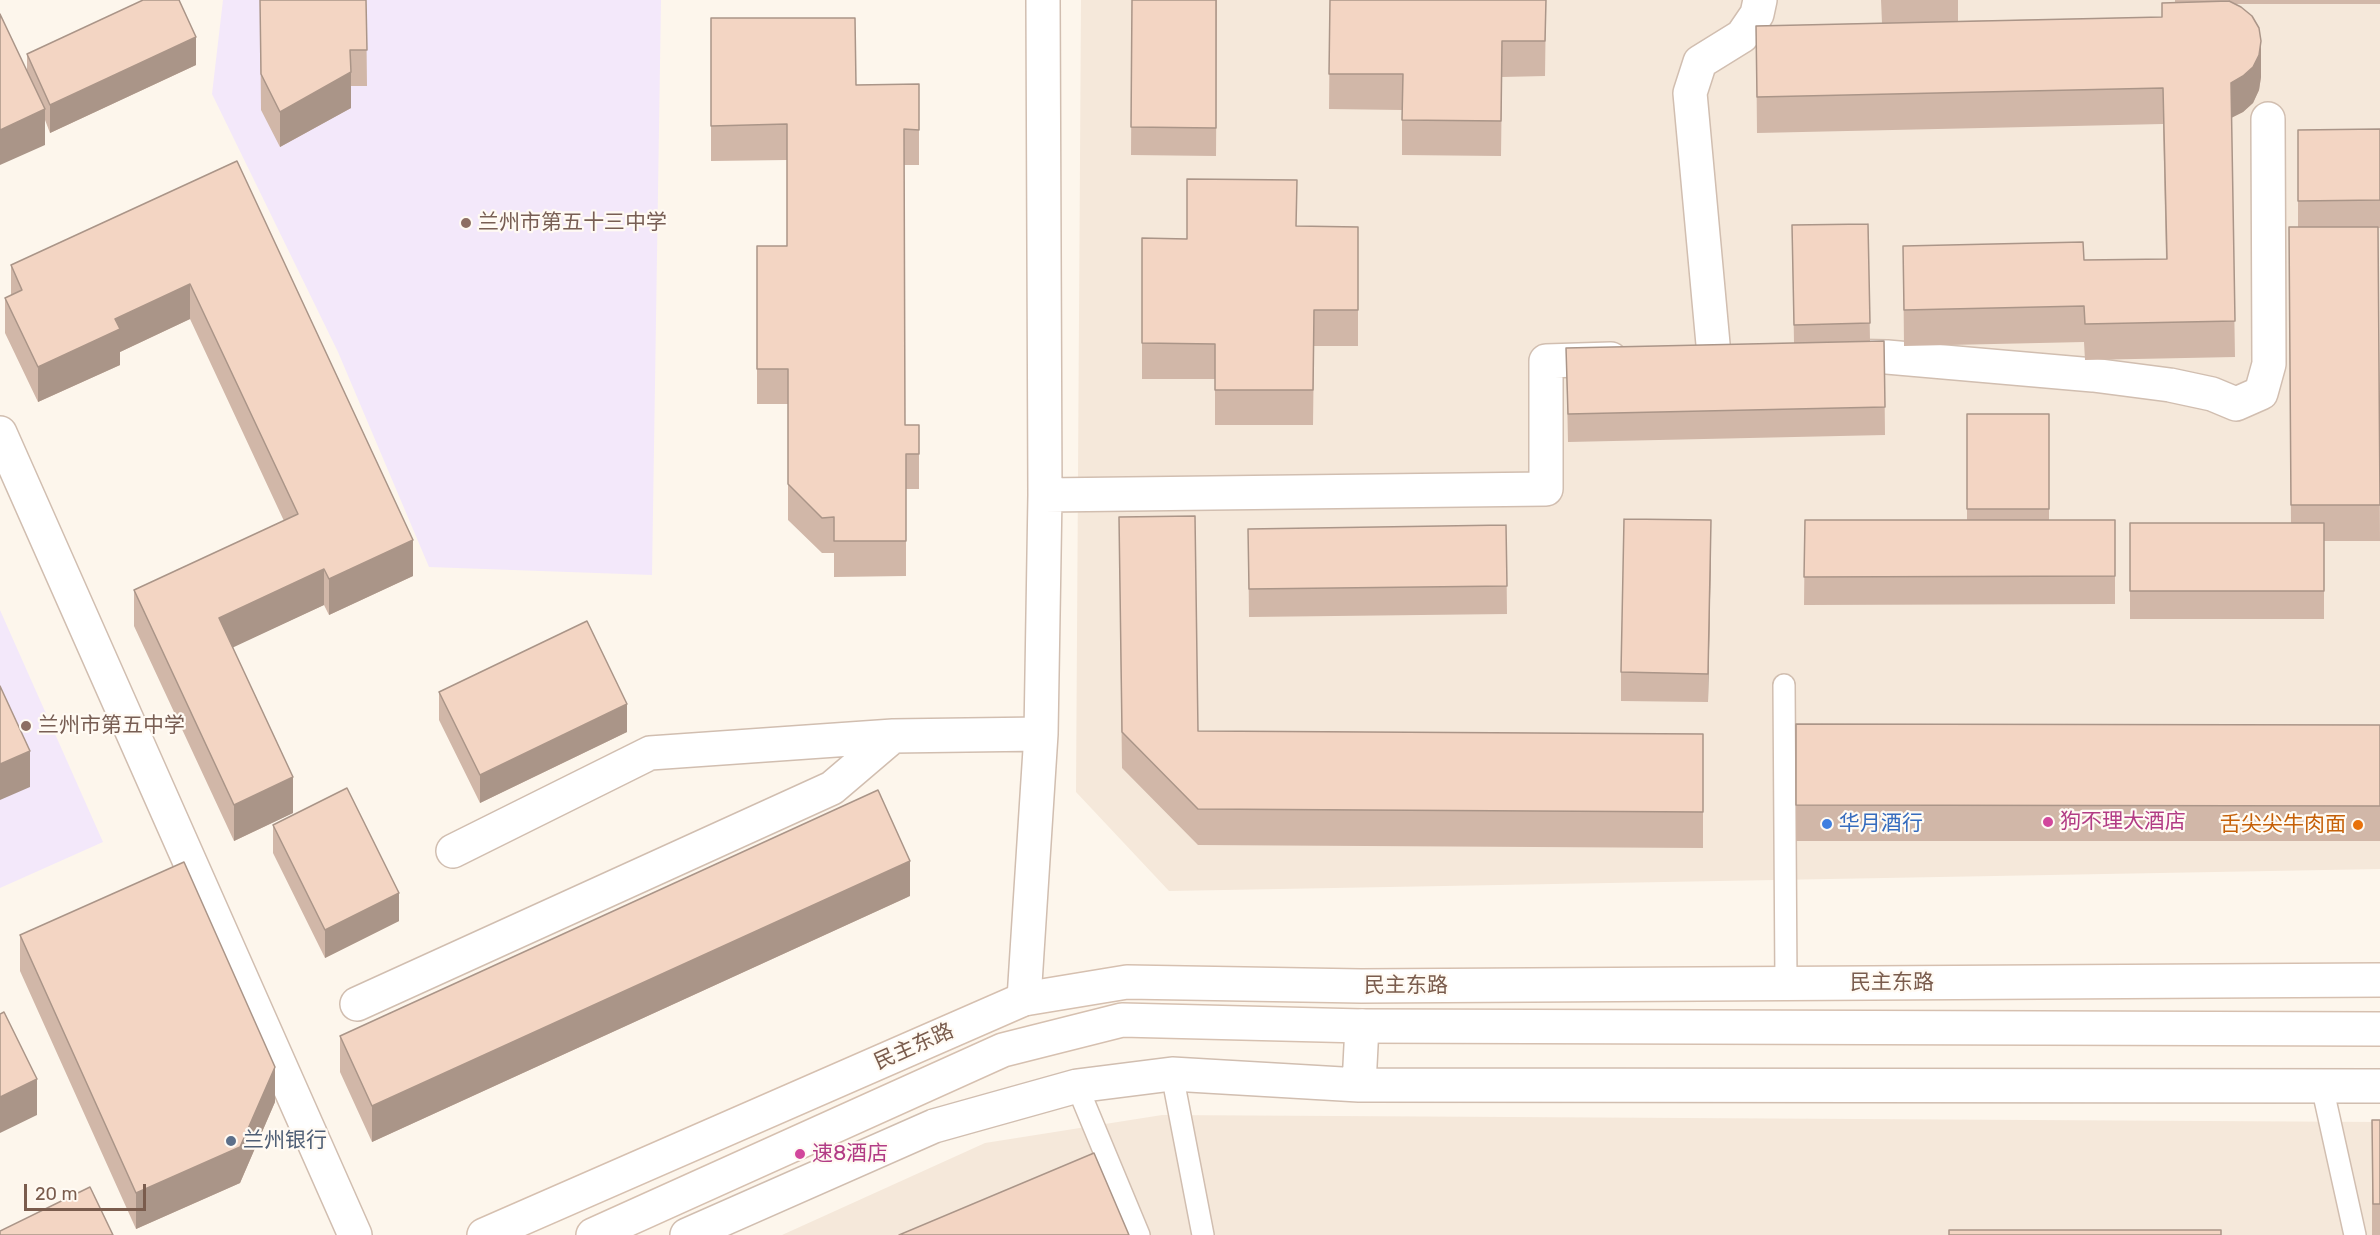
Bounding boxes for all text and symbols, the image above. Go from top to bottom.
place label: 兰州市第五十三中学 [478,210,667,236]
marker: 兰州市第五十三中学 [459,216,473,230]
place label: 兰州市第五中学 [38,713,185,739]
marker: 兰州市第五中学 [19,719,33,733]
place label: 狗不理大酒店 [2060,809,2186,835]
place label: 华月酒行 [1839,811,1923,837]
place label: 舌尖尖牛肉面 [2220,812,2346,838]
marker: 狗不理大酒店 [2041,815,2055,829]
marker: 华月酒行 [1820,817,1834,831]
marker: 舌尖尖牛肉面 [2351,818,2365,832]
street label: 民主东路 [1850,970,1934,996]
street label: 民主东路 [1364,973,1448,999]
street label: 民主东路 [871,1018,957,1076]
place label: 兰州银行 [243,1128,327,1154]
marker: 兰州银行 [224,1134,238,1148]
place label: 速8酒店 [812,1141,888,1167]
marker: 速8酒店 [793,1147,807,1161]
scale bar [27,1172,148,1210]
text: 20 m [35,1183,77,1205]

